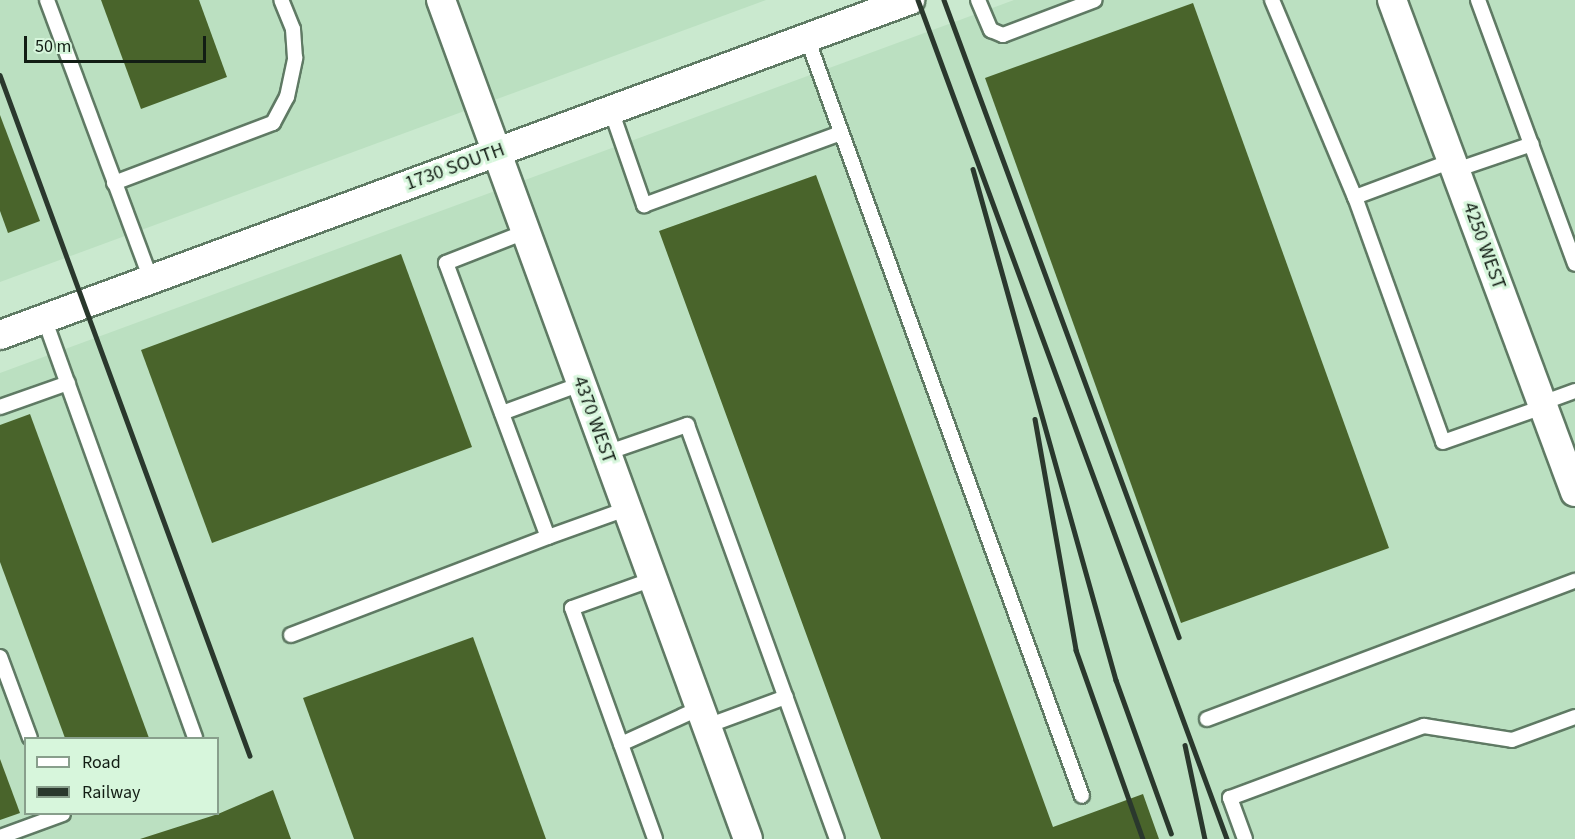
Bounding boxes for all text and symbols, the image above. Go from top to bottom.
scale bar [27,24,208,62]
text: 50 m [35,34,71,59]
street label: 1730 SOUTH [402,138,508,196]
street label: 4250 WEST [1457,199,1511,293]
street label: 4370 WEST [567,373,621,467]
legend [24,737,219,815]
text: Road [82,750,121,775]
text: Railway [82,780,141,805]

